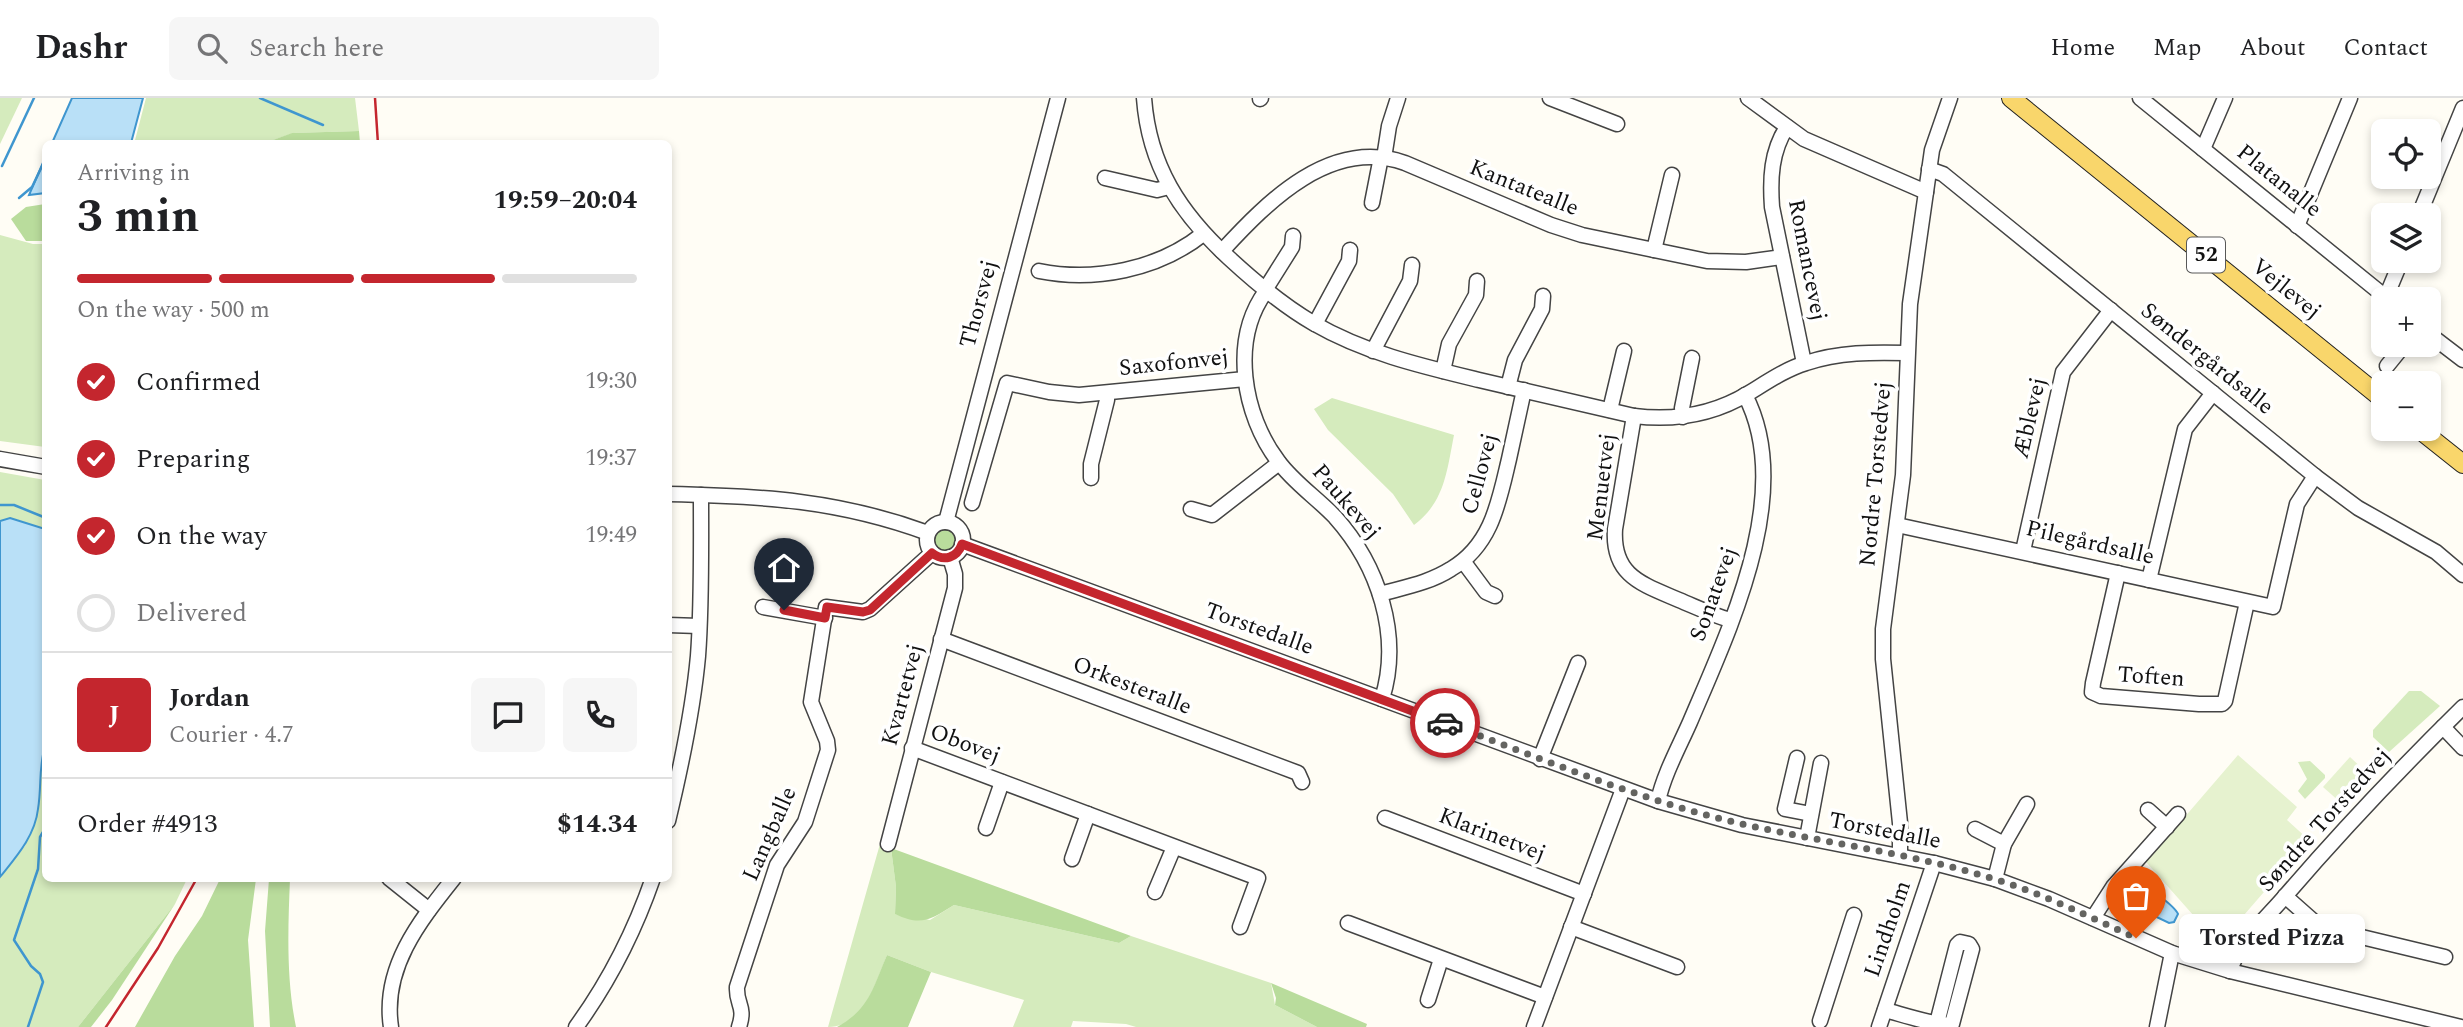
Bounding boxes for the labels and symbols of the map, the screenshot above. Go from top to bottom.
street label: Platanalle [2229,136,2329,226]
street label: Kantatealle [1464,150,1584,226]
street label: Romancevej [1778,196,1836,324]
road number: 52 [2187,238,2225,272]
street label: Vejlevej [2243,250,2329,328]
street label: Thorsvej [950,256,1008,352]
street label: Søndergårdsalle [2133,294,2281,424]
street label: Saxofonvej [1117,340,1231,386]
street label: Æblevej [2004,374,2056,462]
street label: Nordre Torstedvej [1850,380,1902,568]
street label: Cellovej [1452,429,1508,519]
street label: Menuetvej [1578,431,1626,543]
street label: Paukevej [1303,456,1389,548]
street label: Pilegårdsalle [2022,511,2158,575]
pin [754,538,814,610]
street label: Sonatevej [1681,542,1747,646]
street label: Torstedalle [1200,593,1318,665]
street label: Kvartetvej [873,640,933,750]
street label: Orkesteralle [1067,647,1197,725]
street label: Toften [2116,657,2186,697]
courier [1410,688,1480,758]
street label: Obovej [924,715,1006,773]
street label: Søndre Torstedvej [2250,740,2400,900]
street label: Langballe [734,781,806,887]
street label: Klarinetvej [1433,799,1551,871]
street label: Torstedalle [1826,803,1944,859]
pin [2106,866,2166,938]
street label: Lindholm [1855,876,1921,982]
callout: Torsted Pizza [2178,914,2364,962]

